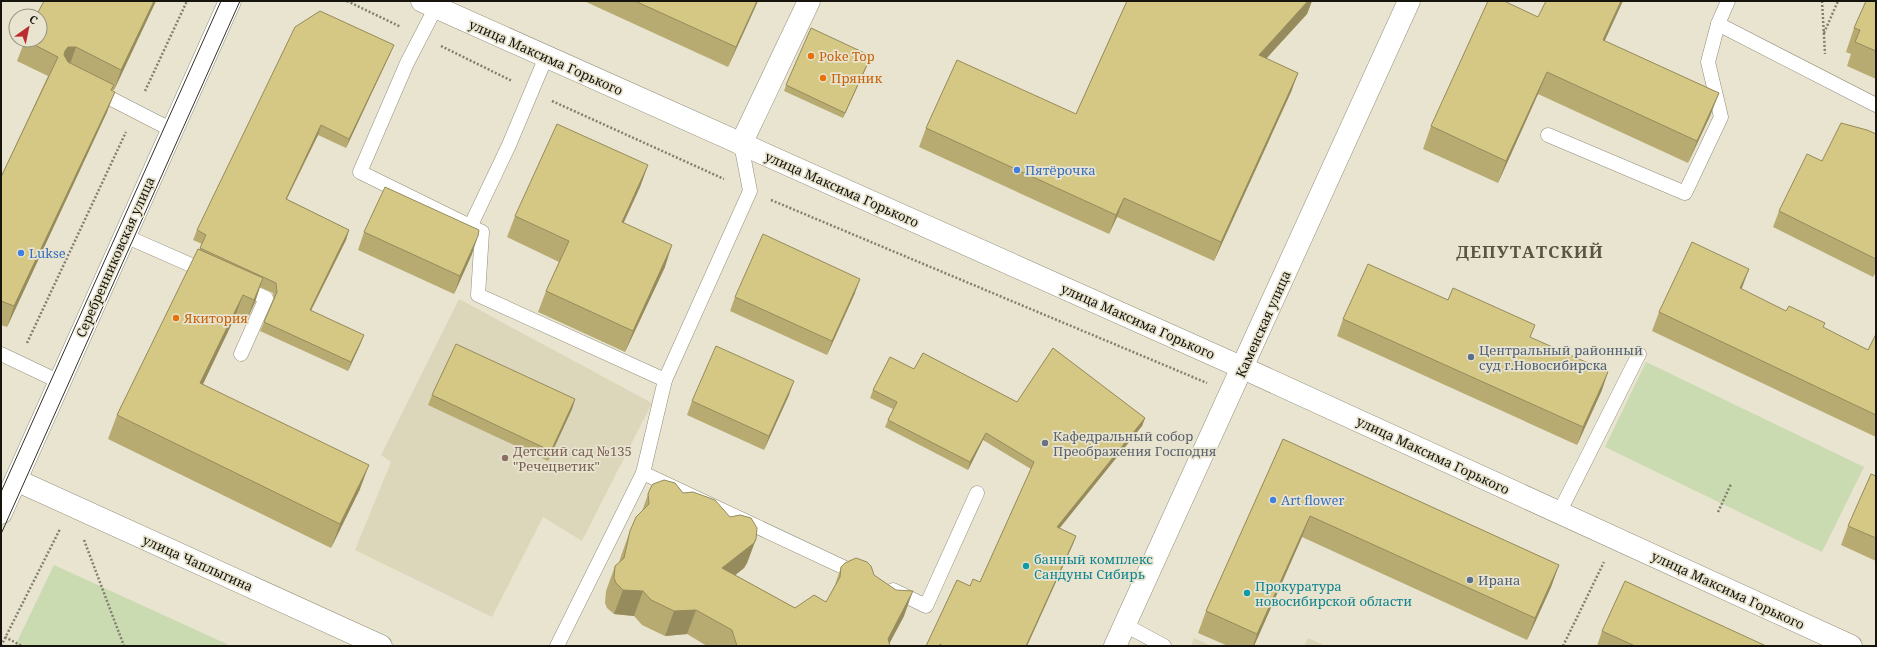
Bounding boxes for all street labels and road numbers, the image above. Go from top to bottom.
street label: улица Максима Горького [466,15,626,99]
street label: улица Максима Горького [762,147,922,231]
street label: Серебренниковская улица [71,174,159,340]
street label: Каменская улица [1231,268,1295,380]
street label: улица Максима Горького [1058,279,1218,363]
street label: улица Максима Горького [1354,412,1512,498]
street label: улица Чаплыгина [140,531,256,595]
street label: улица Максима Горького [1649,547,1807,633]

